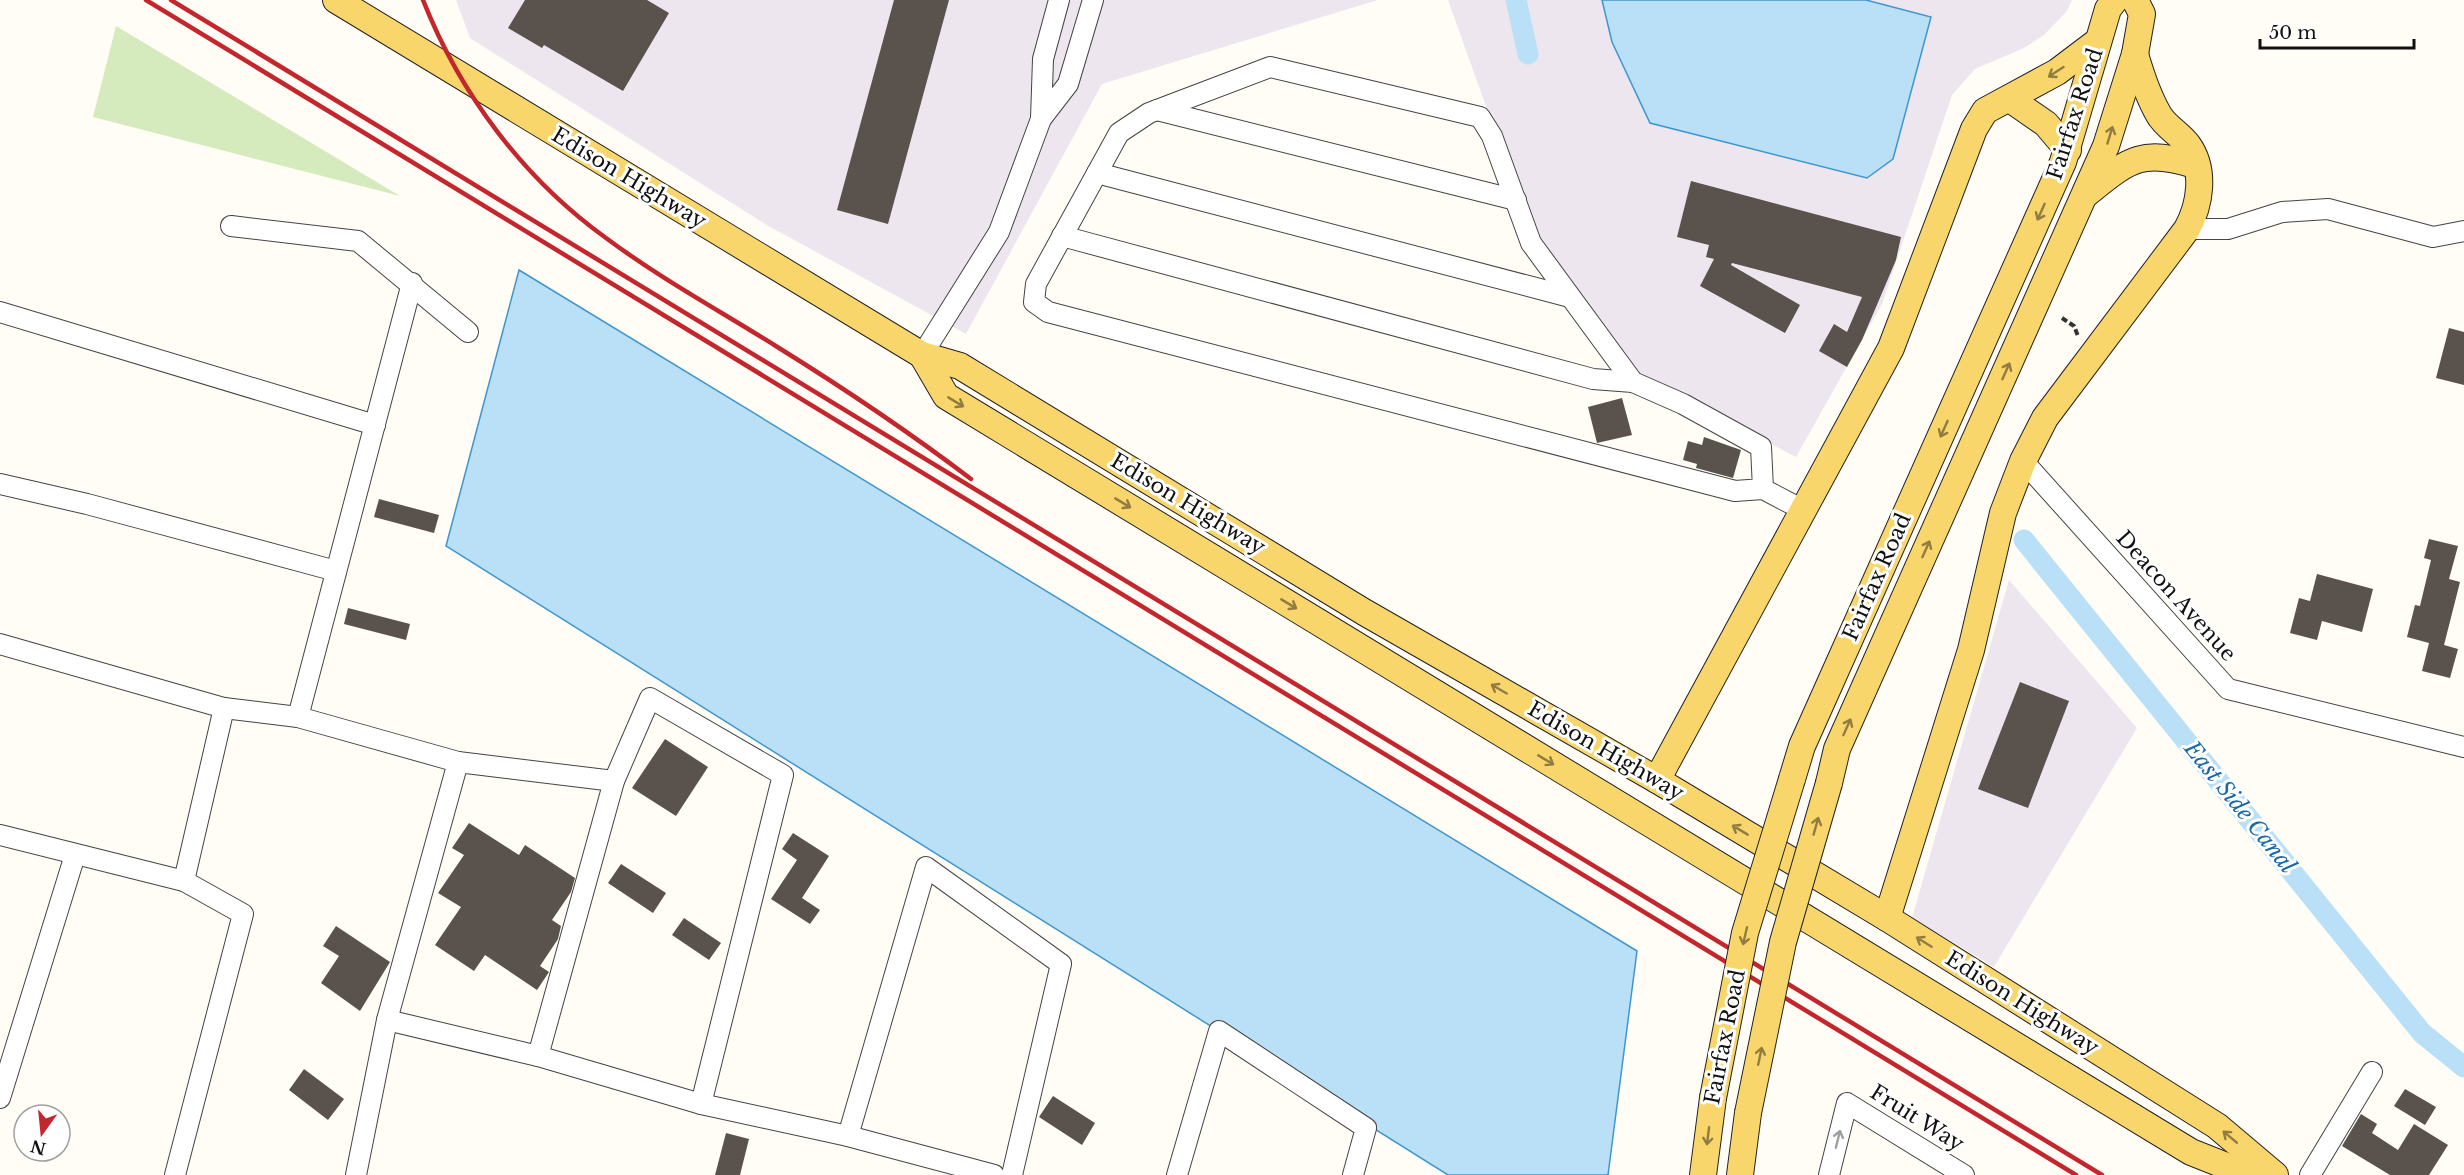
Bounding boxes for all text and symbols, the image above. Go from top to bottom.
scale bar [2260,12,2414,50]
text: 50 m [2269,22,2317,44]
street label: Fairfax Road [2041,45,2109,183]
one-way arrow [2047,66,2064,79]
street label: Edison Highway [547,122,712,235]
one-way arrow [2105,126,2116,145]
one-way arrow [2035,203,2046,221]
one-way arrow [2001,363,2012,381]
one-way arrow [947,396,964,408]
one-way arrow [1938,419,1949,437]
street label: Edison Highway [1106,448,1271,561]
one-way arrow [1114,497,1131,509]
street label: Fairfax Road [1837,509,1917,645]
street label: Deacon Avenue [2111,525,2241,667]
one-way arrow [1921,541,1933,559]
one-way arrow [1280,598,1297,610]
one-way arrow [1491,683,1508,695]
street label: Edison Highway [1523,696,1689,807]
one-way arrow [1842,719,1853,737]
water label: East Side Canal [2178,735,2302,879]
one-way arrow [1537,754,1554,766]
one-way arrow [1811,817,1822,836]
one-way arrow [1731,823,1748,835]
one-way arrow [1739,925,1750,945]
one-way arrow [1916,935,1933,947]
street label: Edison Highway [1941,945,2104,1061]
street label: Fairfax Road [1699,967,1751,1107]
one-way arrow [1754,1046,1766,1065]
street label: Fruit Way [1865,1079,1969,1157]
north arrow [12,1103,72,1163]
one-way arrow [1702,1126,1713,1146]
one-way arrow [1833,1130,1844,1149]
one-way arrow [2223,1130,2238,1144]
text: N [28,1136,48,1159]

